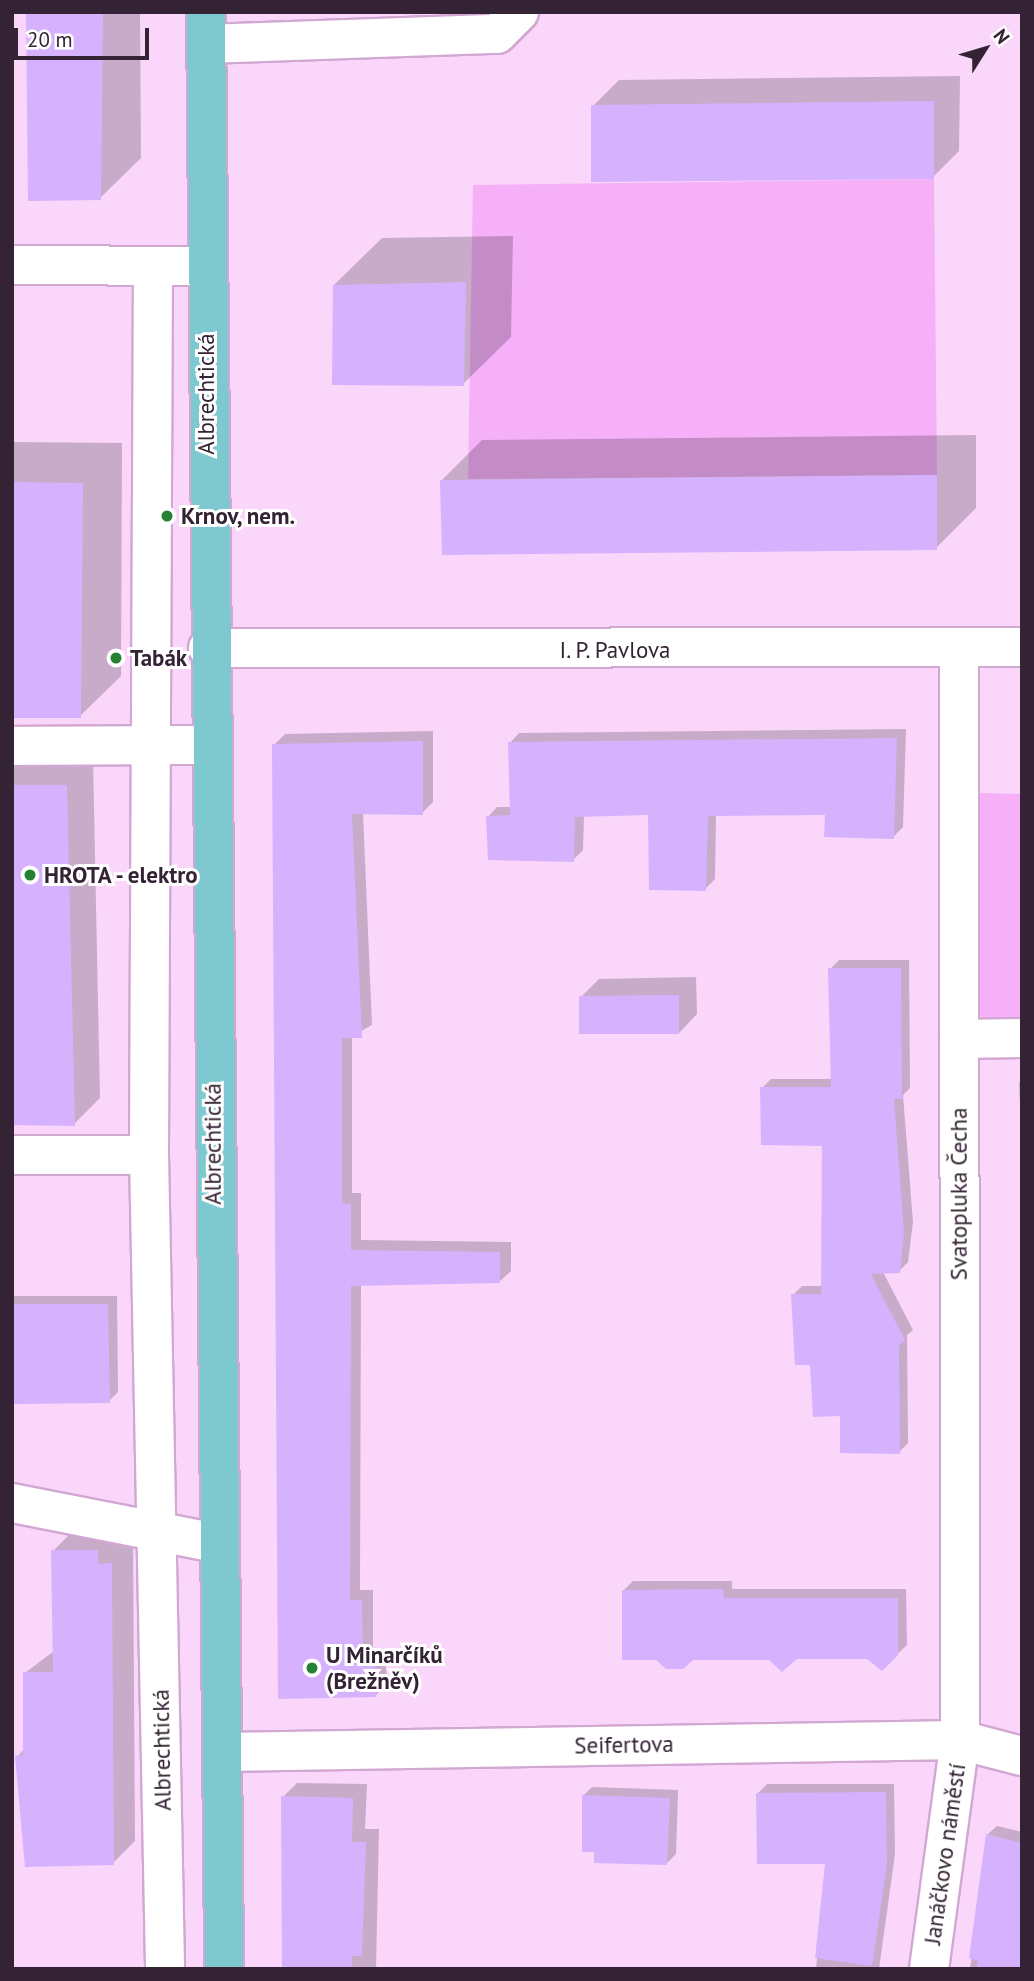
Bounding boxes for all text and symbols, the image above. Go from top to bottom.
scale bar [18,14,152,58]
north arrow [950,14,1020,84]
text: N [988,24,1015,49]
text: 20 m [27,26,73,53]
street label: Albrechtická [192,333,220,455]
place label: Krnov, nem. [181,502,297,530]
marker: Krnov, nem. [159,508,175,524]
street label: I. P. Pavlova [558,636,672,664]
place label: Tabák [130,644,187,672]
marker: Tabák [108,650,124,666]
place label: HROTA - elektro [44,861,202,889]
marker: HROTA - elektro [22,867,38,883]
street label: Albrechtická [199,1083,227,1205]
street label: Svatopluka Čecha [945,1108,973,1280]
place label: U Minarčíků (Brežněv) [326,1641,443,1695]
marker: U Minarčíků (Brežněv) [304,1660,320,1676]
street label: Albrechtická [147,1689,177,1811]
street label: Seifertova [574,1730,674,1760]
street label: Janáčkovo náměstí [919,1762,971,1946]

